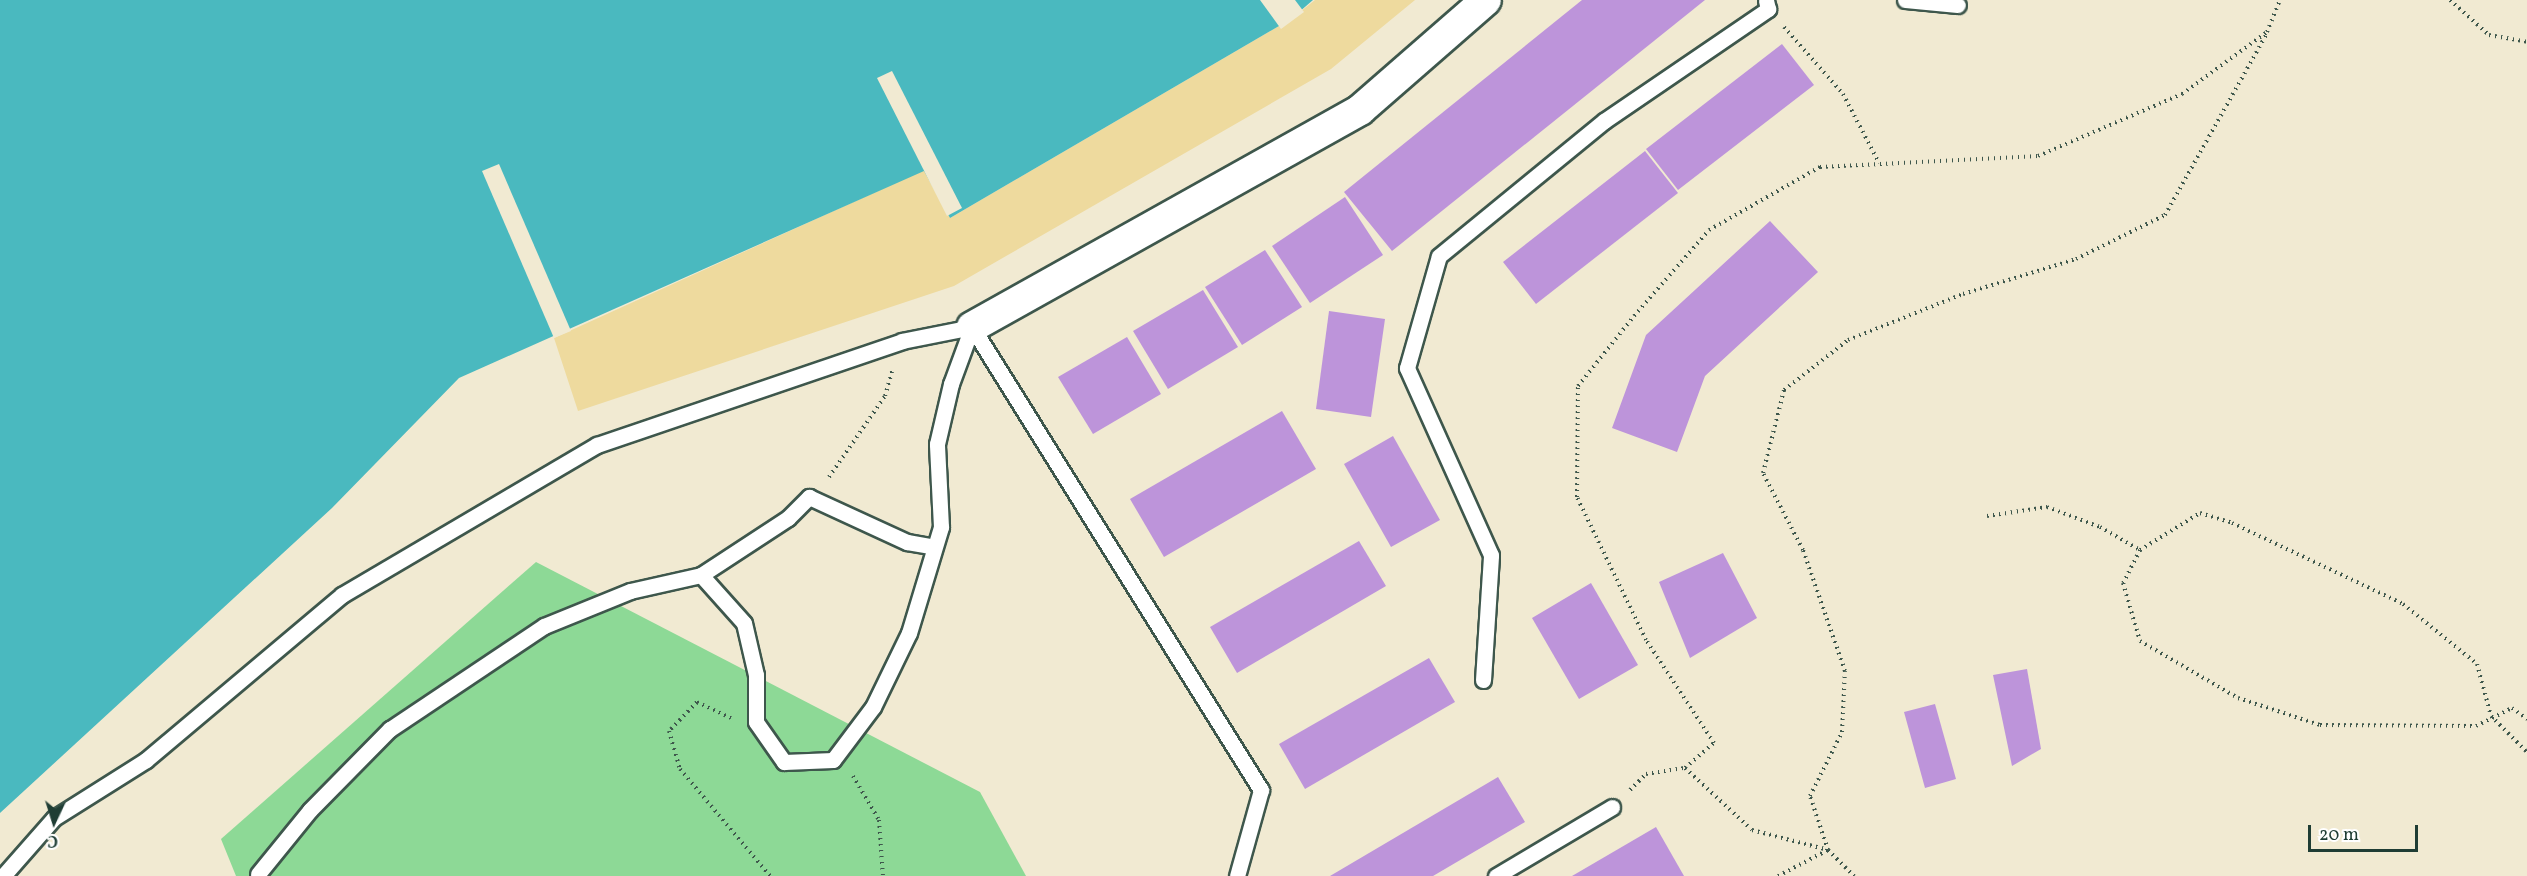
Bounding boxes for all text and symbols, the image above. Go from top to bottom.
north arrow [24,792,84,852]
scale bar [2311,813,2420,851]
text: 20 m [2319,823,2359,848]
text: С [47,829,59,851]

